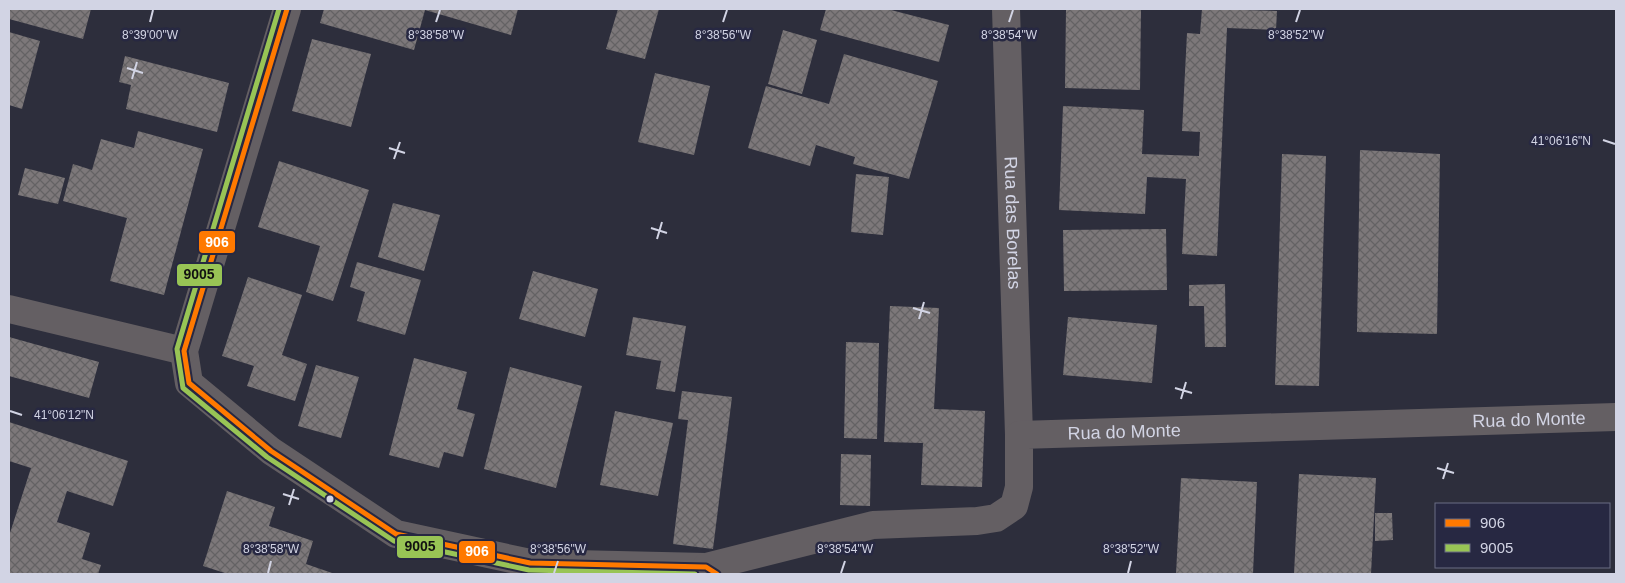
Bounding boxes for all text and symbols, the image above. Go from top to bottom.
text: 8°39'00"W [122,28,179,42]
text: 8°38'58"W [408,28,465,42]
text: 8°38'56"W [695,28,752,42]
text: 8°38'54"W [981,28,1038,42]
text: 8°38'52"W [1268,28,1325,42]
text: 41°06'16"N [1531,134,1591,148]
street label: Rua das Borelas [1001,156,1025,290]
line badge: 906 [198,230,236,254]
text: 906 [205,234,229,250]
line badge: 9005 [176,263,223,287]
text: 9005 [183,266,215,282]
text: 41°06'12"N [34,408,94,422]
street label: Rua do Monte [1472,408,1586,431]
street label: Rua do Monte [1067,420,1181,444]
unlabelled marker [325,494,335,504]
legend [1435,503,1610,568]
text: 906 [1480,514,1505,531]
line badge: 9005 [396,535,444,559]
text: 9005 [404,538,436,554]
text: 9005 [1480,539,1513,556]
line badge: 906 [458,540,496,564]
text: 8°38'58"W [243,542,300,556]
text: 8°38'56"W [530,542,587,556]
text: 8°38'54"W [817,542,874,556]
text: 8°38'52"W [1103,542,1160,556]
text: 906 [465,543,489,559]

